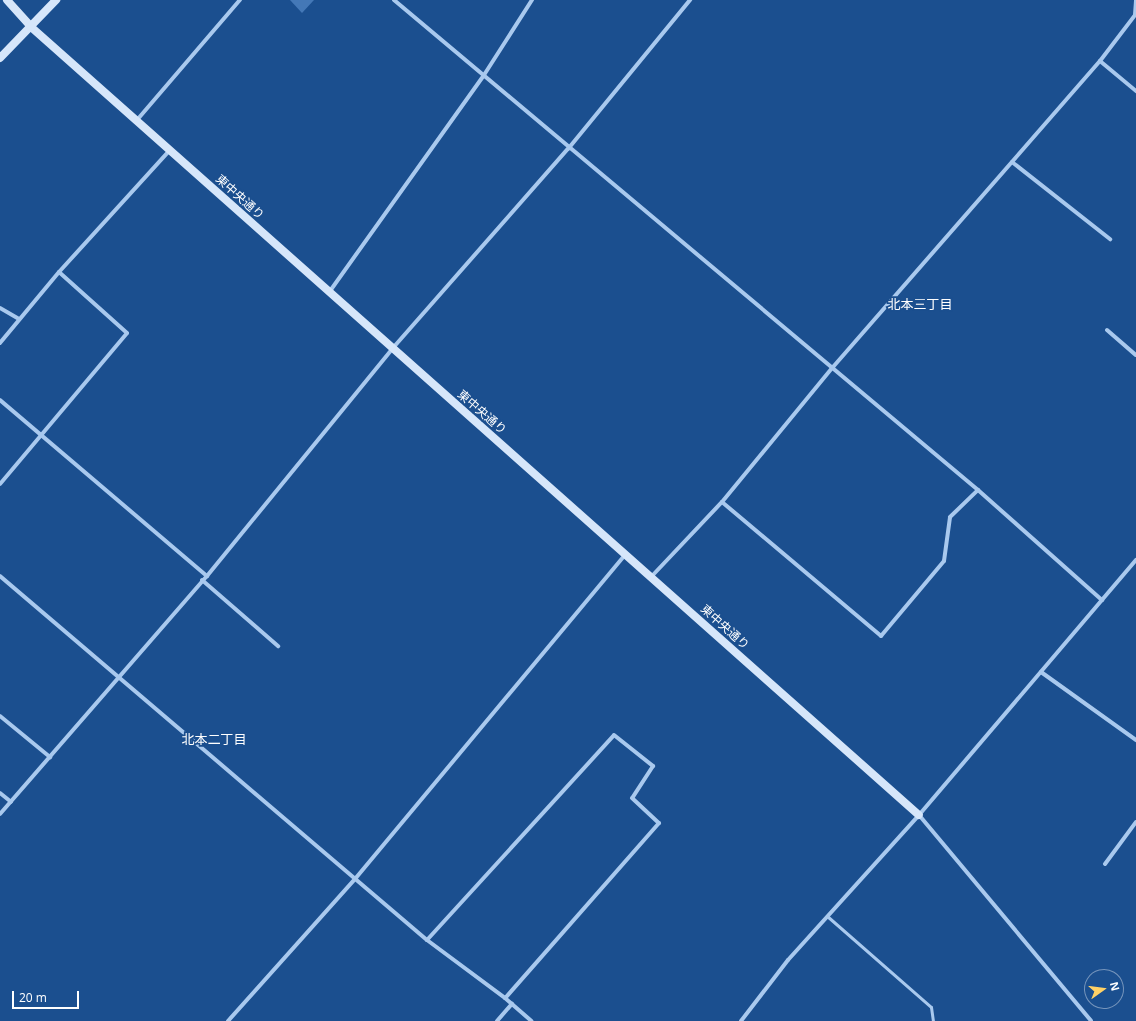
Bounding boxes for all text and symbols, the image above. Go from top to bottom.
street label: 東中央通り [213,172,267,222]
district label: 北本三丁目 [888,296,952,312]
street label: 東中央通り [455,387,509,437]
street label: 東中央通り [698,602,752,652]
district label: 北本二丁目 [182,731,246,747]
north arrow [1084,969,1124,1009]
text: N [1107,980,1124,992]
scale bar [14,983,81,1009]
text: 20 m [19,989,47,1006]

